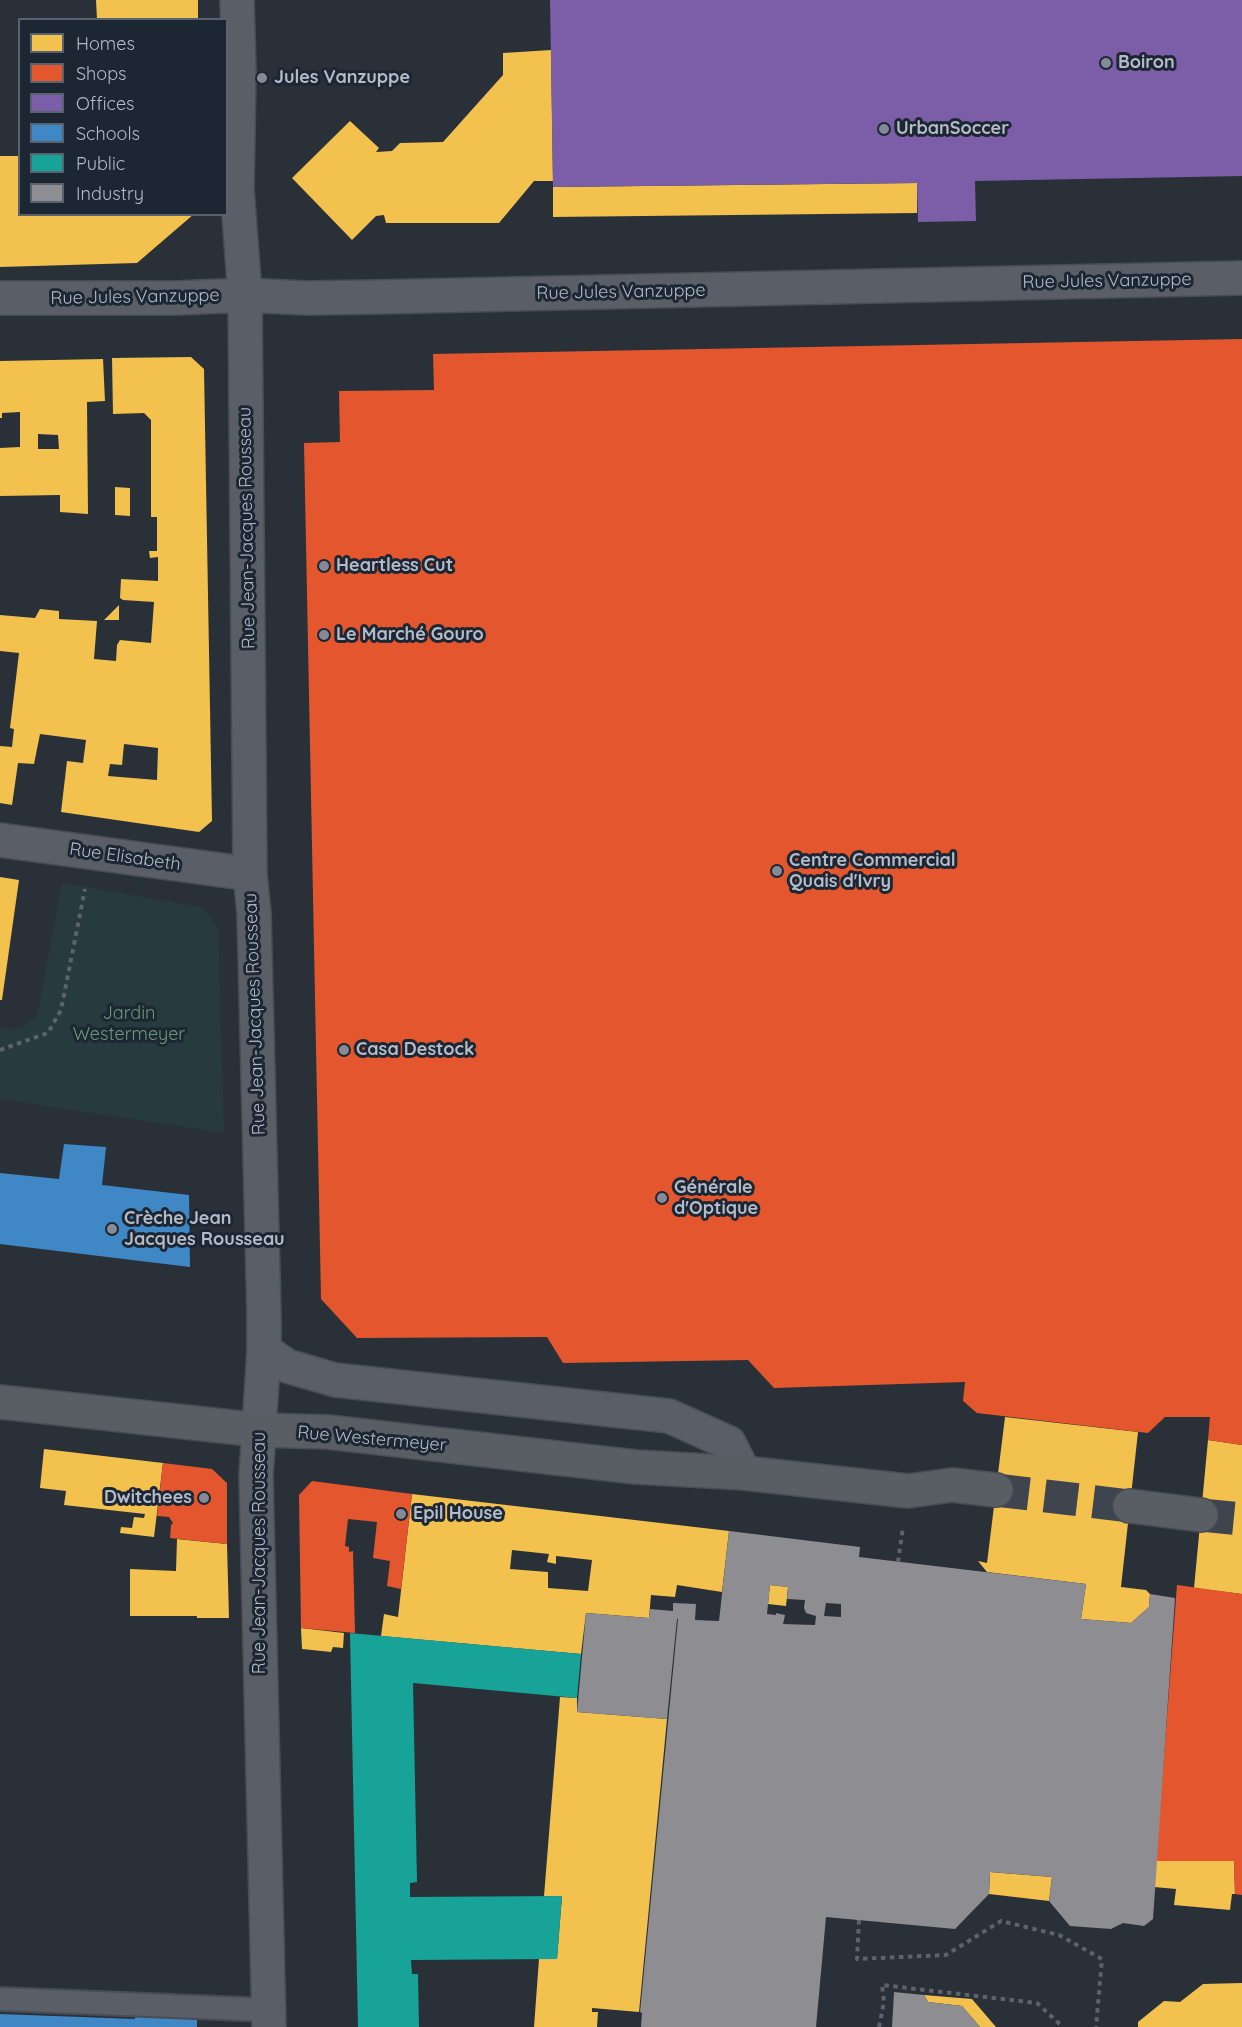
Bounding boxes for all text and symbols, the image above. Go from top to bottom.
legend [18,18,228,216]
text: Homes [76,32,135,55]
place label: Boiron [1118,52,1175,74]
marker: Boiron [1099,56,1113,70]
text: Shops [76,62,127,85]
place label: Jules Vanzuppe [274,67,410,89]
marker: Jules Vanzuppe [255,71,269,85]
text: Offices [76,92,135,115]
place label: UrbanSoccer [896,118,1009,140]
text: Schools [76,122,140,145]
marker: UrbanSoccer [877,122,891,136]
text: Public [76,152,125,175]
text: Industry [76,182,144,205]
street label: Rue Jules Vanzuppe [1022,269,1192,293]
street label: Rue Jules Vanzuppe [536,280,706,304]
street label: Rue Jules Vanzuppe [50,285,220,309]
street label: Rue Jean-Jacques Rousseau [234,407,260,649]
place label: Heartless Cut [336,555,453,577]
marker: Heartless Cut [317,559,331,573]
place label: Le Marché Gouro [336,624,484,646]
marker: Le Marché Gouro [317,628,331,642]
street label: Rue Elisabeth [68,838,182,876]
place label: Centre Commercial Quais d'Ivry [789,850,956,892]
marker: Centre Commercial Quais d'Ivry [770,864,784,878]
street label: Rue Jean-Jacques Rousseau [240,892,270,1136]
park label: Jardin Westermeyer [73,1003,185,1046]
place label: Casa Destock [356,1039,474,1061]
marker: Casa Destock [337,1043,351,1057]
place label: Générale d'Optique [674,1177,758,1220]
marker: Générale d'Optique [655,1191,669,1205]
place label: Crèche Jean Jacques Rousseau [124,1208,285,1250]
marker: Crèche Jean Jacques Rousseau [105,1222,119,1236]
street label: Rue Westermeyer [296,1422,448,1456]
street label: Rue Jean-Jacques Rousseau [249,1432,271,1674]
place label: Dwitchees [104,1487,192,1509]
marker: Dwitchees [197,1491,211,1505]
place label: Epil House [413,1503,503,1525]
marker: Epil House [394,1507,408,1521]

